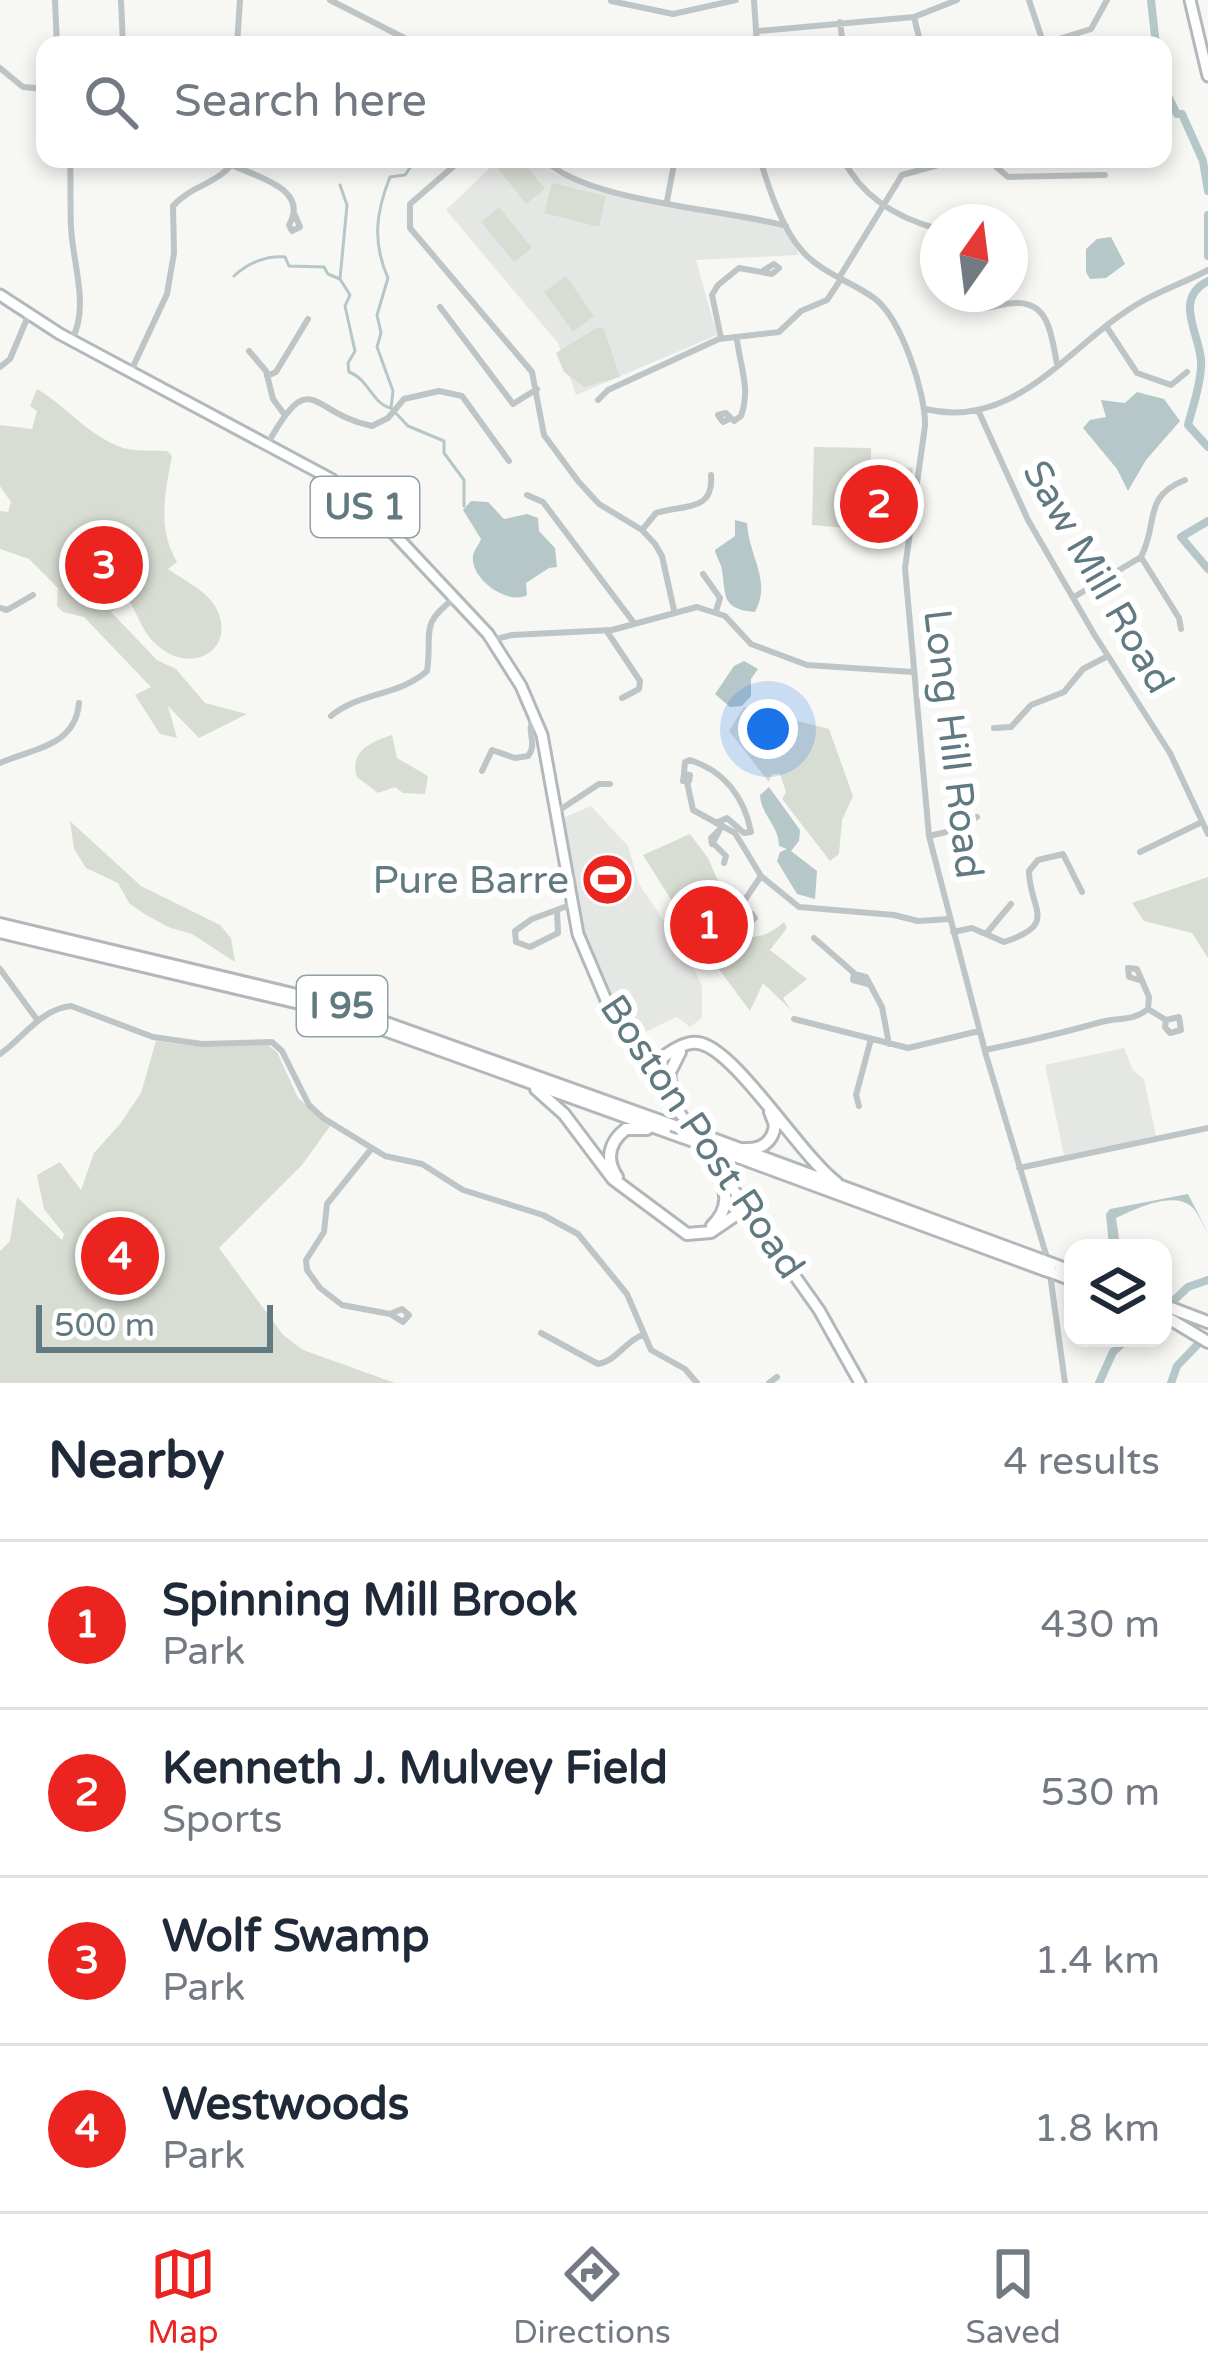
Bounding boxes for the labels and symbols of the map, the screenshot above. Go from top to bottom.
north arrow [920,204,1028,312]
street label: Saw Mill Road [1012,452,1184,702]
pin: 2 [840,459,918,549]
road number: US 1 [311,477,419,537]
pin: 3 [65,520,143,610]
street label: Long Hill Road [913,607,993,881]
your location [738,699,798,759]
sports icon: Pure Barre [580,852,636,908]
place label: Pure Barre [372,857,569,904]
pin: 1 [670,880,748,970]
road number: I 95 [297,976,387,1036]
street label: Boston Post Road [590,986,814,1288]
pin: 4 [81,1211,159,1301]
scale bar [36,1299,273,1352]

